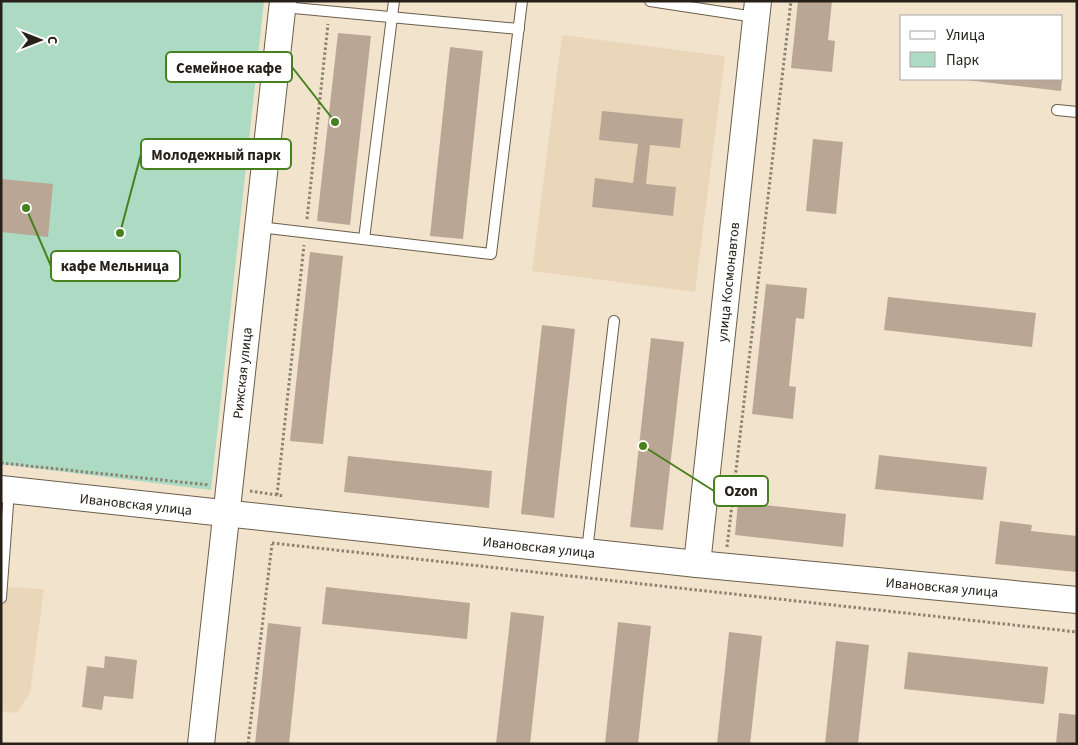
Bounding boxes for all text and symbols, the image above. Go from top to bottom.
north arrow [15,15,65,65]
legend [900,15,1063,80]
text: Улица [946,25,985,46]
text: С [42,36,62,44]
text: Парк [946,50,980,71]
callout: Семейное кафе [166,52,292,82]
text: Семейное кафе [176,58,282,79]
callout: Молодежный парк [141,139,291,169]
text: Молодежный парк [151,145,281,166]
street label: улица Космонавтов [713,221,745,343]
callout: кафе Мельница [51,251,180,281]
text: кафе Мельница [61,256,169,277]
street label: Рижская улица [228,326,258,420]
callout: Ozon [714,476,768,506]
text: Ozon [724,481,758,502]
street label: Ивановская улица [79,489,193,521]
street label: Ивановская улица [482,532,596,564]
street label: Ивановская улица [885,573,999,603]

